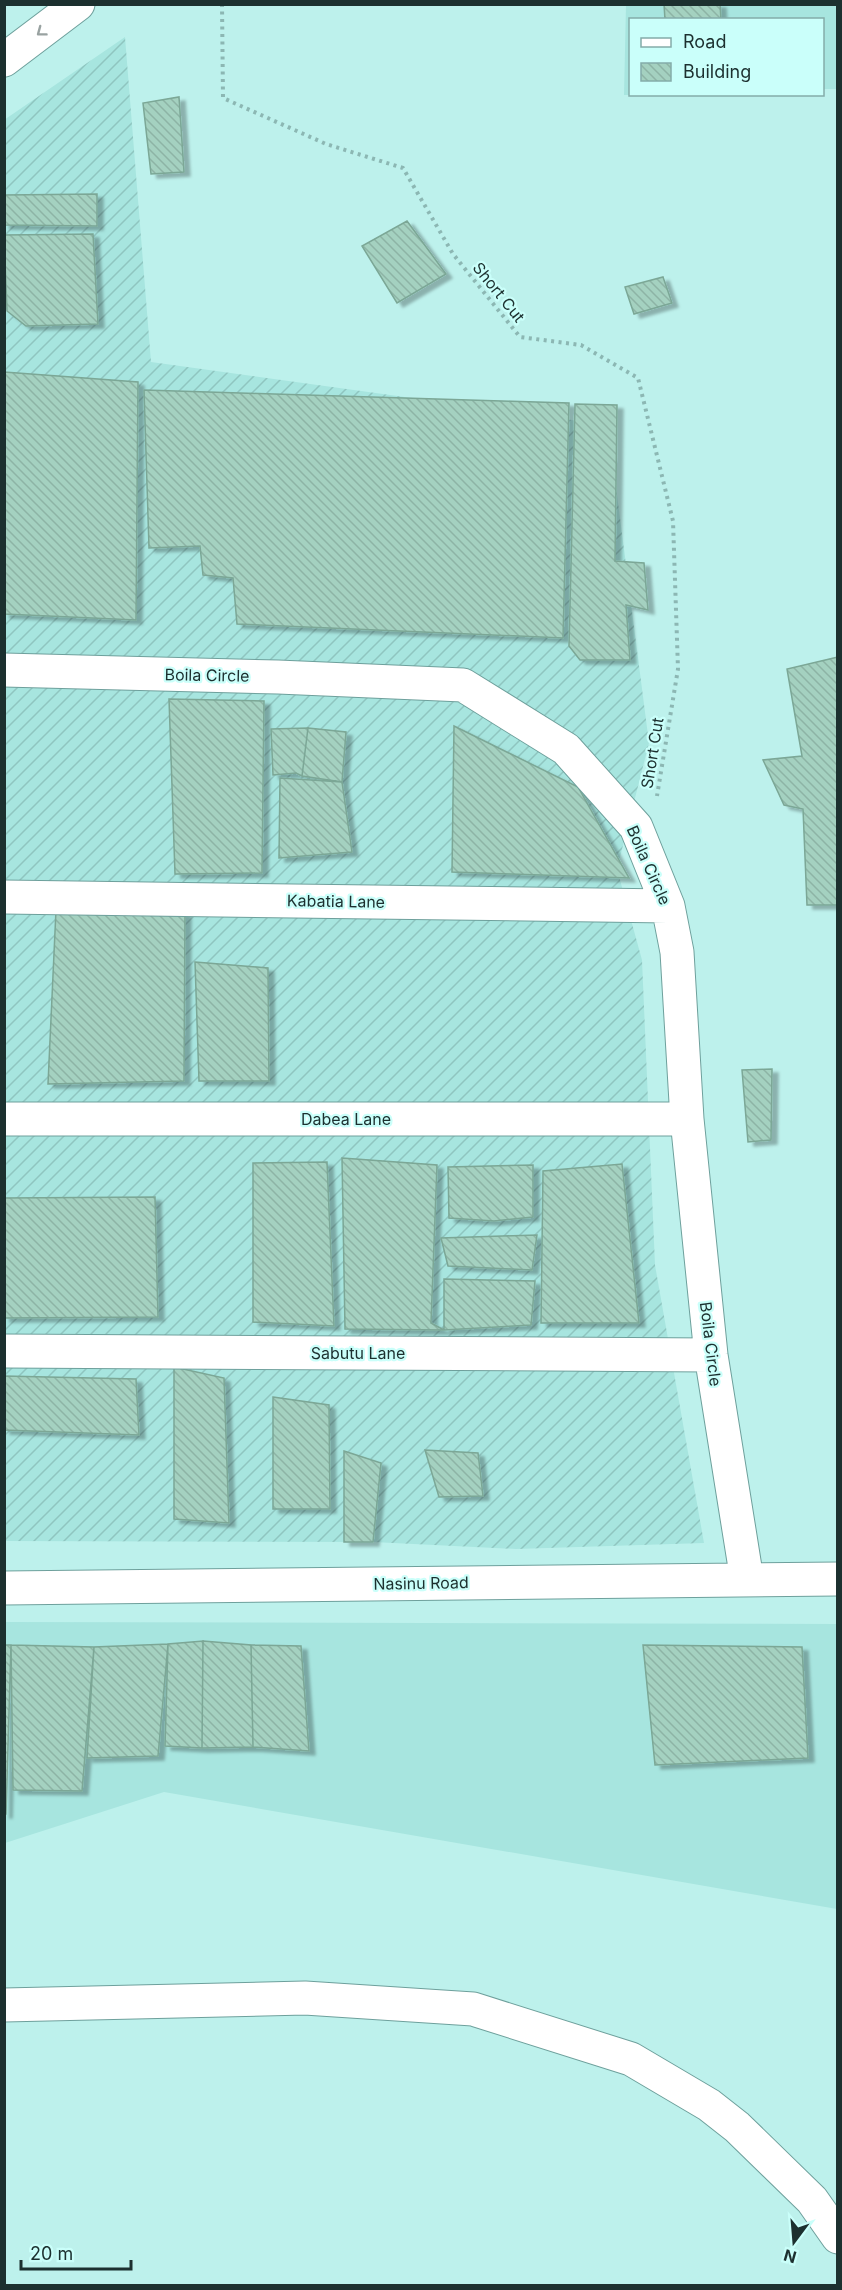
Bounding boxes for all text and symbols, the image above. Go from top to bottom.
legend [629,18,824,96]
one-way arrow [37,25,48,36]
text: Road [683,31,726,52]
text: Building [683,61,751,82]
street label: Short Cut [469,258,529,326]
street label: Boila Circle [164,664,250,686]
street label: Short Cut [637,716,667,790]
street label: Boila Circle [623,822,675,908]
street label: Kabatia Lane [287,890,385,912]
street label: Dabea Lane [301,1109,391,1129]
street label: Boila Circle [696,1301,726,1387]
street label: Sabutu Lane [311,1343,405,1363]
street label: Nasinu Road [373,1572,469,1594]
north arrow [764,2212,824,2272]
scale bar [21,2233,130,2271]
text: 20 m [30,2243,73,2264]
text: N [781,2245,798,2268]

